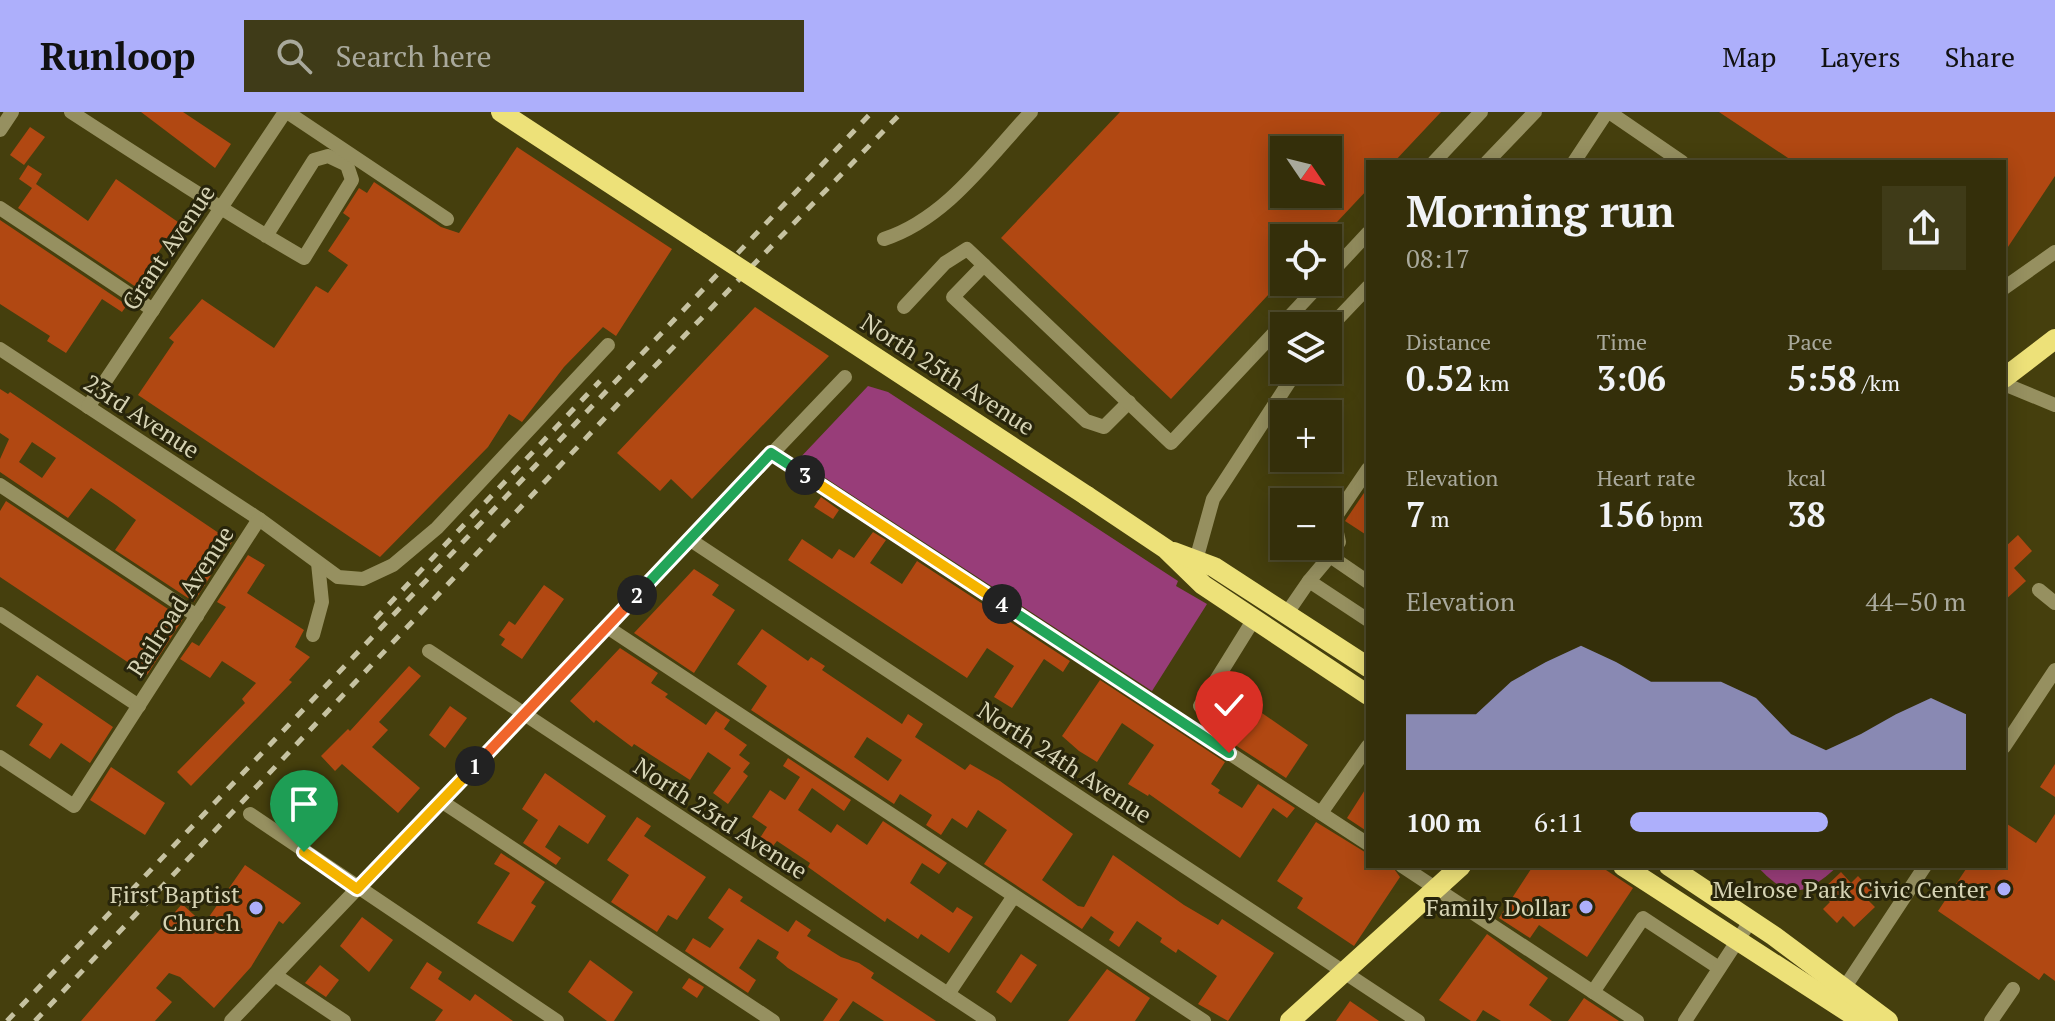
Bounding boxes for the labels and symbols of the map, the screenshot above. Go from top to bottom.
north arrow [1270,136,1342,208]
street label: Grant Avenue [114,178,222,316]
street label: North 25th Avenue [855,306,1041,442]
street label: 23rd Avenue [78,367,206,465]
pin: 3 [785,455,825,495]
street label: Railroad Avenue [119,519,241,683]
pin: 2 [617,575,657,615]
pin: 4 [982,584,1022,624]
pin [1195,671,1263,753]
street label: North 24th Avenue [972,694,1158,830]
pin: 1 [455,746,495,786]
street label: North 23rd Avenue [628,750,814,886]
pin [270,770,338,852]
place label: Melrose Park Civic Center [1713,873,1989,905]
place label: First Baptist Church [110,878,240,938]
marker: Melrose Park Civic Center [1995,880,2013,898]
place label: Family Dollar [1426,891,1571,923]
marker: Family Dollar [1577,898,1595,916]
marker: First Baptist Church [247,899,265,917]

